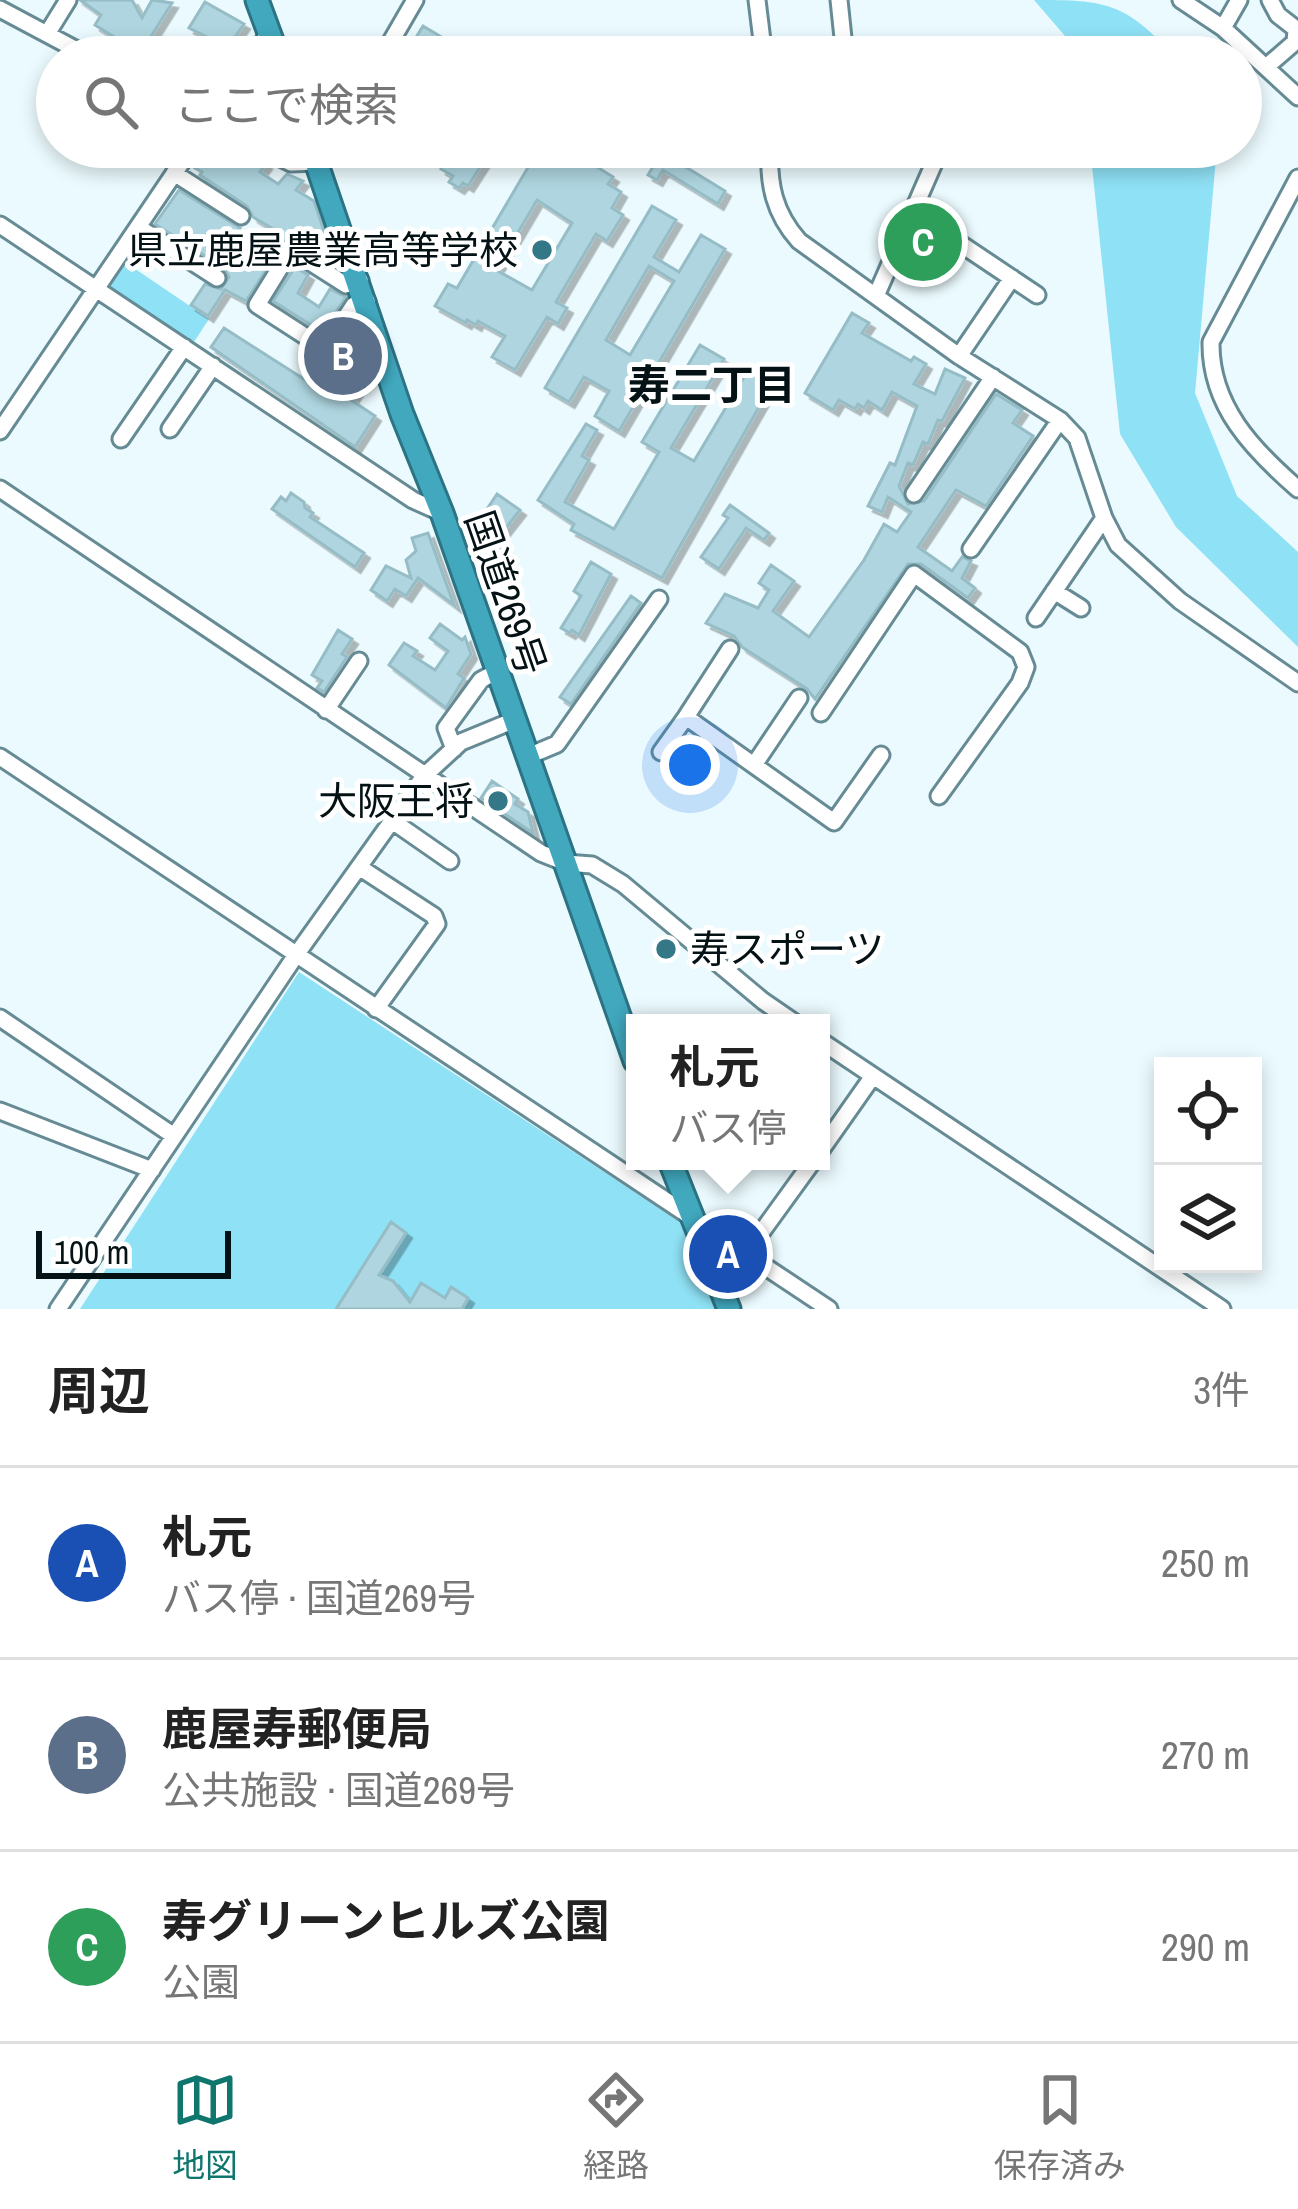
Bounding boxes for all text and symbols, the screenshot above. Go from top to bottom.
search box [36,36,1262,168]
icon: search [78,69,144,135]
text: ここで検索 [174,74,399,135]
pin: C [884,197,962,287]
place label: 県立鹿屋農業高等学校 [128,224,518,276]
marker: 県立鹿屋農業高等学校 [529,237,555,263]
pin: B [304,311,382,401]
district label: 寿二丁目 [628,357,796,413]
street label: 国道269号 [454,504,558,682]
your location [660,735,720,795]
place label: 大阪王将 [318,775,474,827]
marker: 大阪王将 [485,788,511,814]
place label: 寿スポーツ [690,923,884,975]
marker: 寿スポーツ [653,936,679,962]
popup [626,1014,830,1170]
text: 札元 [669,1036,760,1097]
map controls [1154,1057,1262,1273]
button: locate [1154,1057,1262,1165]
text: バス停 [669,1102,787,1154]
button: layers [1154,1165,1262,1273]
pin: A [689,1209,767,1299]
scale bar [36,1225,231,1278]
text: 100 m [54,1230,129,1274]
text: 周辺 [48,1356,150,1425]
text: 3件 [1193,1364,1250,1416]
text: 札元 [162,1506,252,1567]
text: A [75,1537,99,1589]
text: 250 m [1161,1537,1250,1589]
text: バス停 · 国道269号 [162,1572,476,1624]
text: 鹿屋寿郵便局 [162,1698,432,1759]
text: B [75,1729,99,1781]
text: 270 m [1161,1729,1250,1781]
text: 公共施設 · 国道269号 [162,1764,515,1816]
text: 寿グリーンヒルズ公園 [162,1890,610,1951]
text: C [75,1921,99,1973]
text: 290 m [1161,1921,1250,1973]
text: 公園 [162,1956,240,2008]
tab: 地図 [172,2067,238,2187]
tab: 経路 [583,2067,649,2187]
tab: 保存済み [994,2067,1126,2187]

